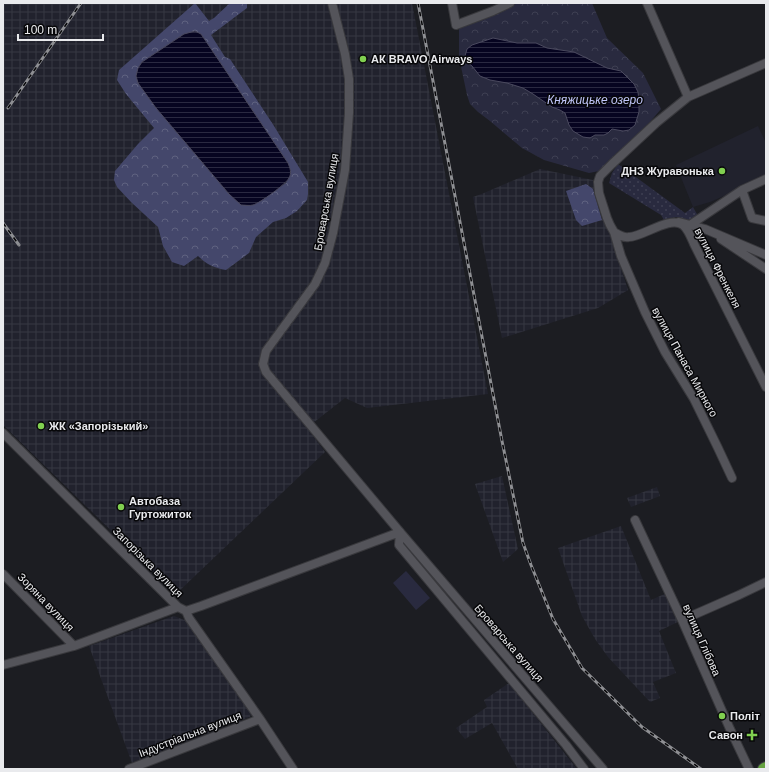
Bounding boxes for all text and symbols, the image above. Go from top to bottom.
scale bar [18,16,103,42]
text: 100 m [24,23,57,37]
place label: АК BRAVO Airways [371,53,472,65]
marker: АК BRAVO Airways [358,54,368,64]
water label: Княжицьке озеро [547,93,643,107]
street label: Броварська вулиця [312,152,340,252]
place label: ДНЗ Журавонька [621,165,715,177]
marker: ДНЗ Журавонька [717,166,727,176]
street label: вулиця Френкеля [693,226,743,310]
street label: вулиця Панаса Мирного [650,305,720,419]
place label: ЖК «Запорізький» [48,420,148,432]
marker: ЖК «Запорізький» [36,421,46,431]
place label: Автобаза Гуртожиток [129,495,192,520]
marker: Автобаза Гуртожиток [116,502,126,512]
street label: Запорізька вулиця [110,524,186,600]
street label: Зоряна вулиця [15,571,77,633]
street label: Броварська вулиця [472,602,546,684]
street label: вулиця Глібова [681,602,724,679]
street label: Індустріальна вулиця [137,709,243,759]
place label: Політ [730,710,760,722]
marker: Політ [717,711,727,721]
place label: Савон [709,729,743,741]
marker: Савон [746,729,758,741]

